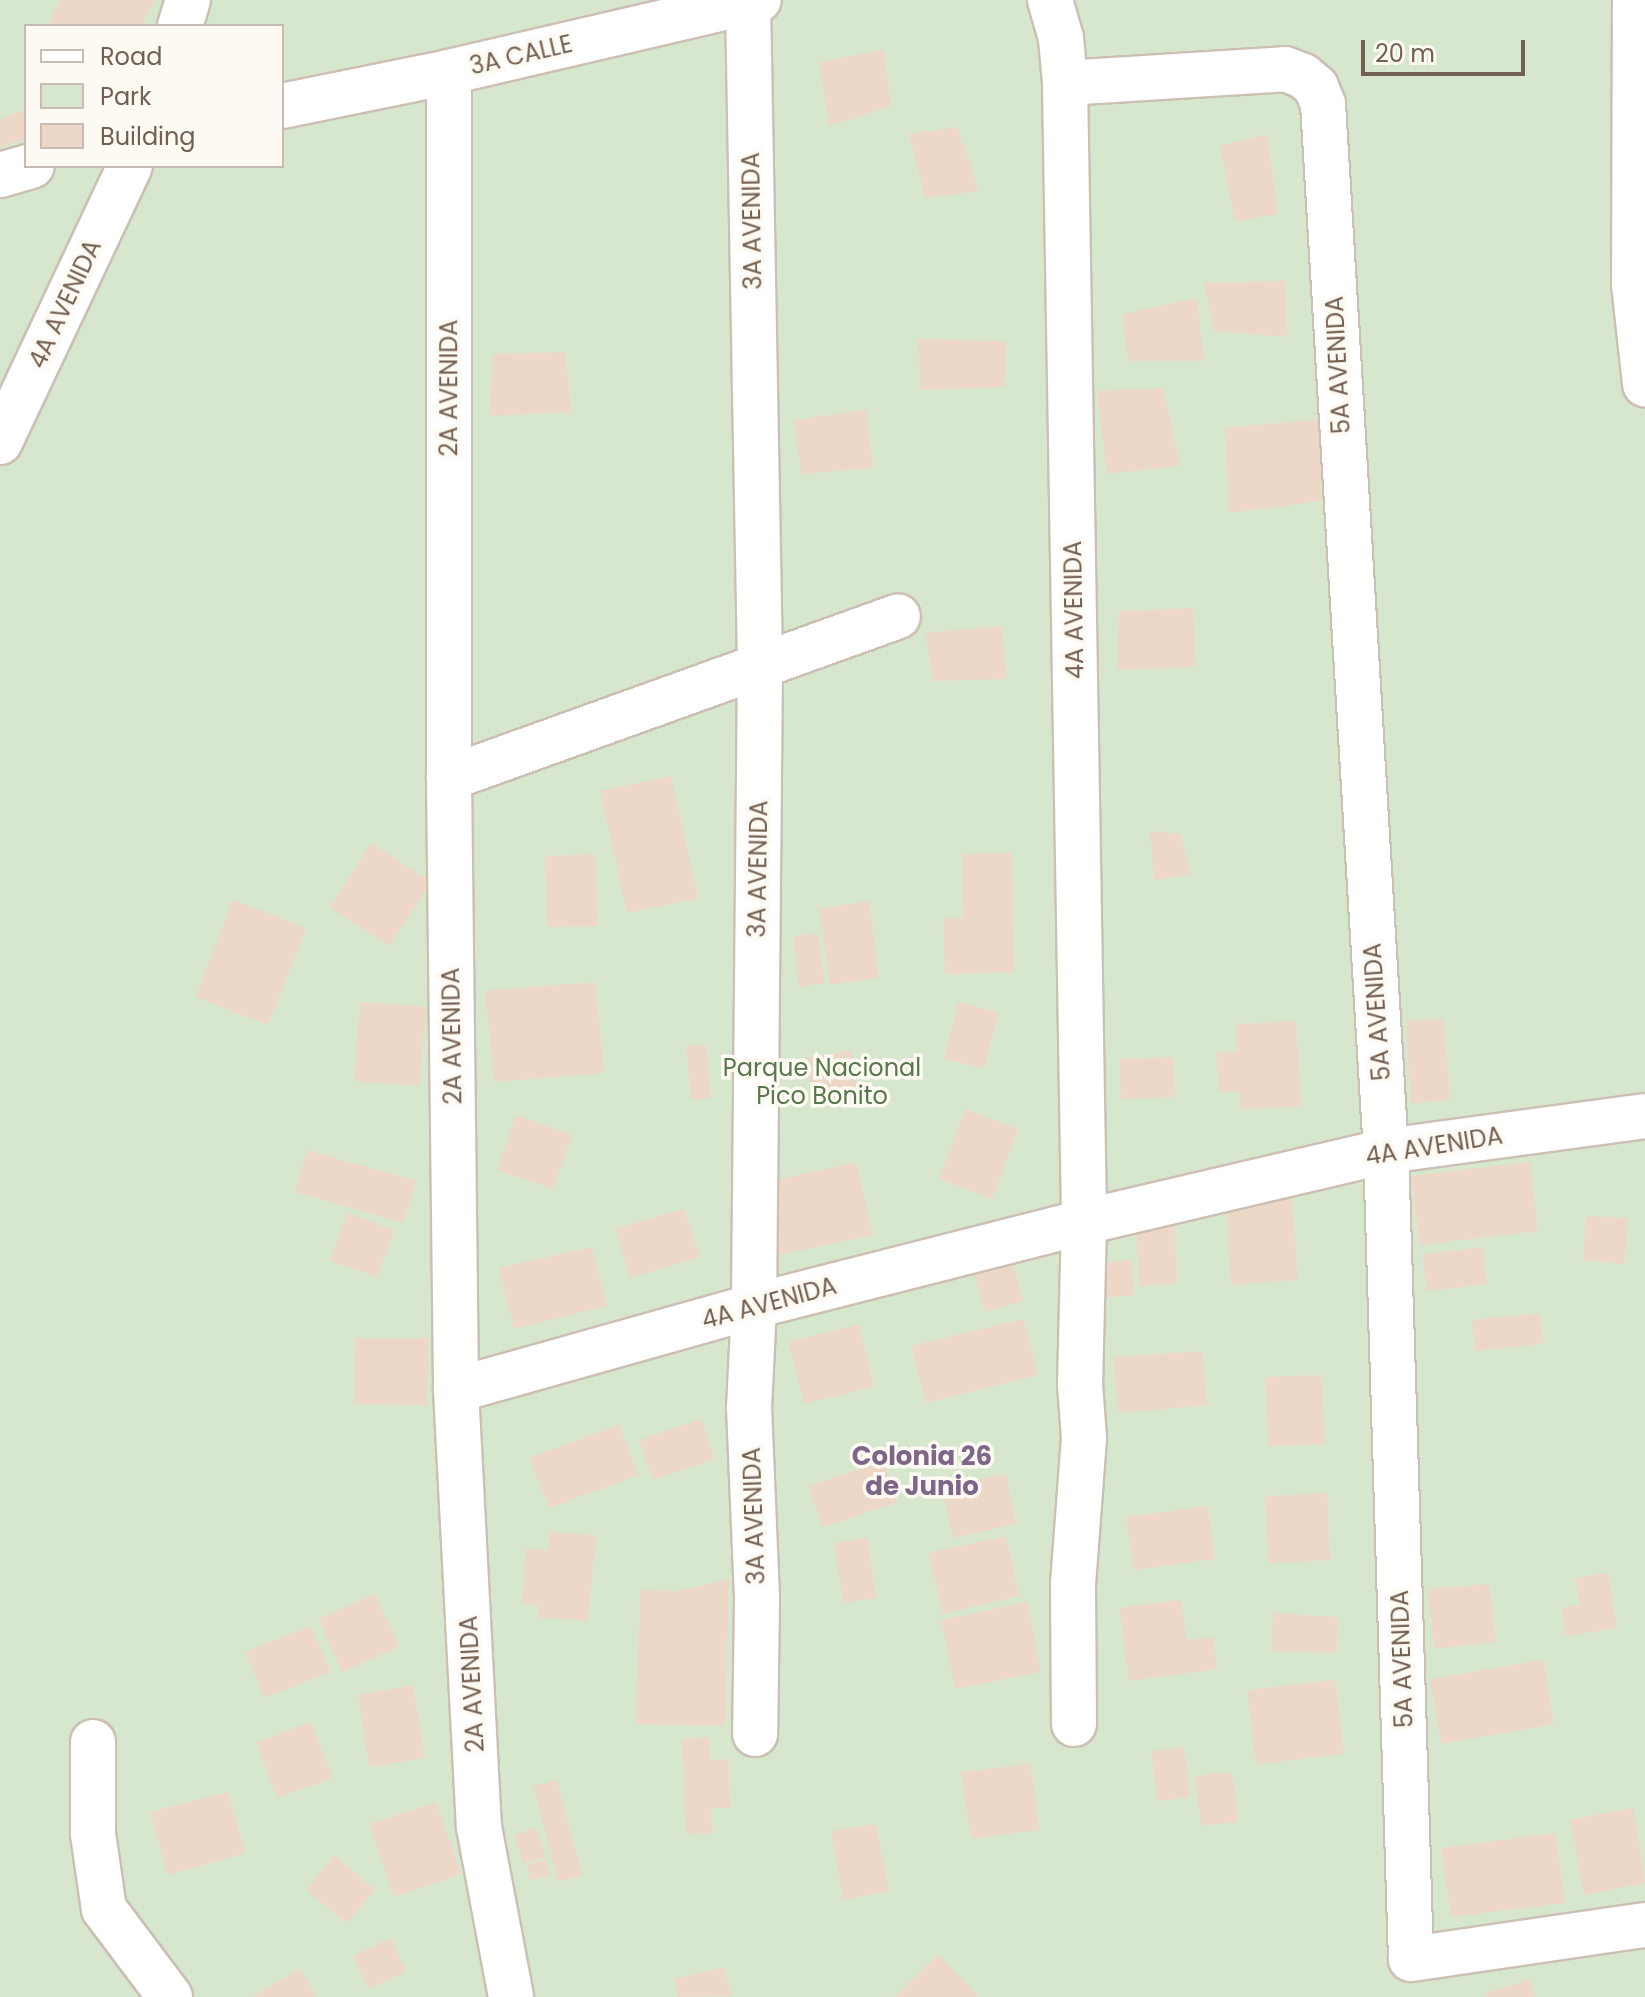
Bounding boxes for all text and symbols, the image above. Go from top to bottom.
legend [24,24,284,168]
scale bar [1365,24,1529,74]
street label: 3A CALLE [467,29,575,81]
text: 20 m [1375,37,1435,70]
text: Road [100,40,162,73]
text: Park [100,80,151,113]
text: Building [100,120,196,153]
street label: 3A AVENIDA [736,152,768,290]
street label: 4A AVENIDA [23,235,107,373]
street label: 5A AVENIDA [1320,295,1356,435]
street label: 2A AVENIDA [435,319,463,457]
street label: 4A AVENIDA [1058,541,1090,679]
street label: 3A AVENIDA [742,800,774,938]
street label: 5A AVENIDA [1358,942,1396,1082]
street label: 2A AVENIDA [436,967,468,1105]
park label: Parque Nacional Pico Bonito [723,1054,921,1110]
street label: 4A AVENIDA [1363,1121,1505,1171]
street label: 4A AVENIDA [698,1271,840,1335]
district label: Colonia 26 de Junio [852,1441,992,1502]
street label: 3A AVENIDA [737,1447,771,1585]
street label: 5A AVENIDA [1385,1589,1419,1729]
street label: 2A AVENIDA [454,1615,490,1753]

